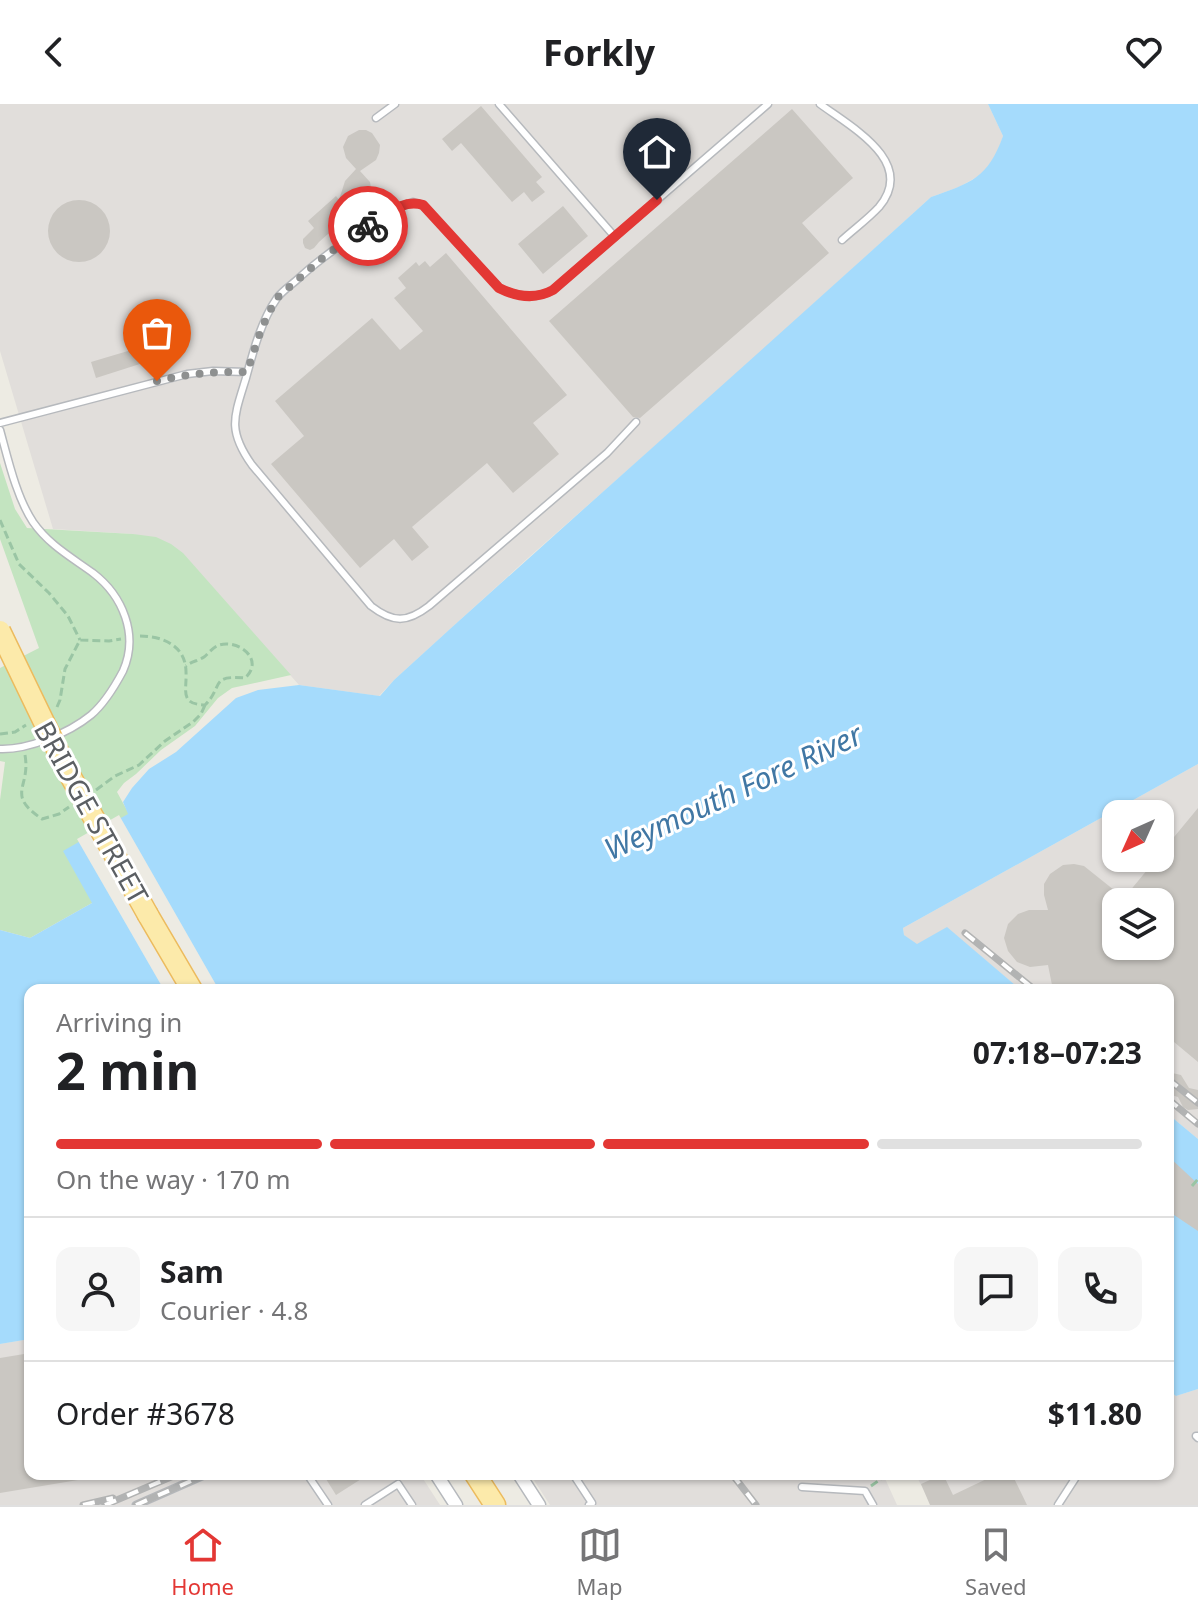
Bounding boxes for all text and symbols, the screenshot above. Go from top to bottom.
text: Forkly [543,28,655,77]
icon: back [32,30,76,74]
icon: heart [1122,30,1166,74]
pin [623,118,691,200]
icon: home [635,130,679,174]
courier [328,186,408,266]
icon: bike [346,204,390,248]
pin [123,299,191,381]
icon: bag [135,311,179,355]
water label: Weymouth Fore River [597,713,870,869]
street label: BRIDGE STREET [26,714,158,911]
north arrow [1102,800,1174,872]
map controls [1102,800,1174,960]
button: layers [1102,888,1174,960]
text: Arriving in [56,1004,182,1040]
text: 07:18–07:23 [973,1032,1142,1073]
text: 2 min [56,1034,199,1105]
text: On the way · 170 m [56,1161,290,1197]
button: person [56,1247,140,1331]
button: chat [954,1247,1038,1331]
button: phone [1058,1247,1142,1331]
text: Sam [160,1251,224,1292]
text: Courier · 4.8 [160,1292,308,1328]
text: Order #3678 [56,1393,235,1434]
text: $11.80 [1048,1393,1142,1434]
tab: Home [171,1523,234,1601]
tab: Map [577,1523,622,1601]
tab: Saved [965,1523,1027,1601]

